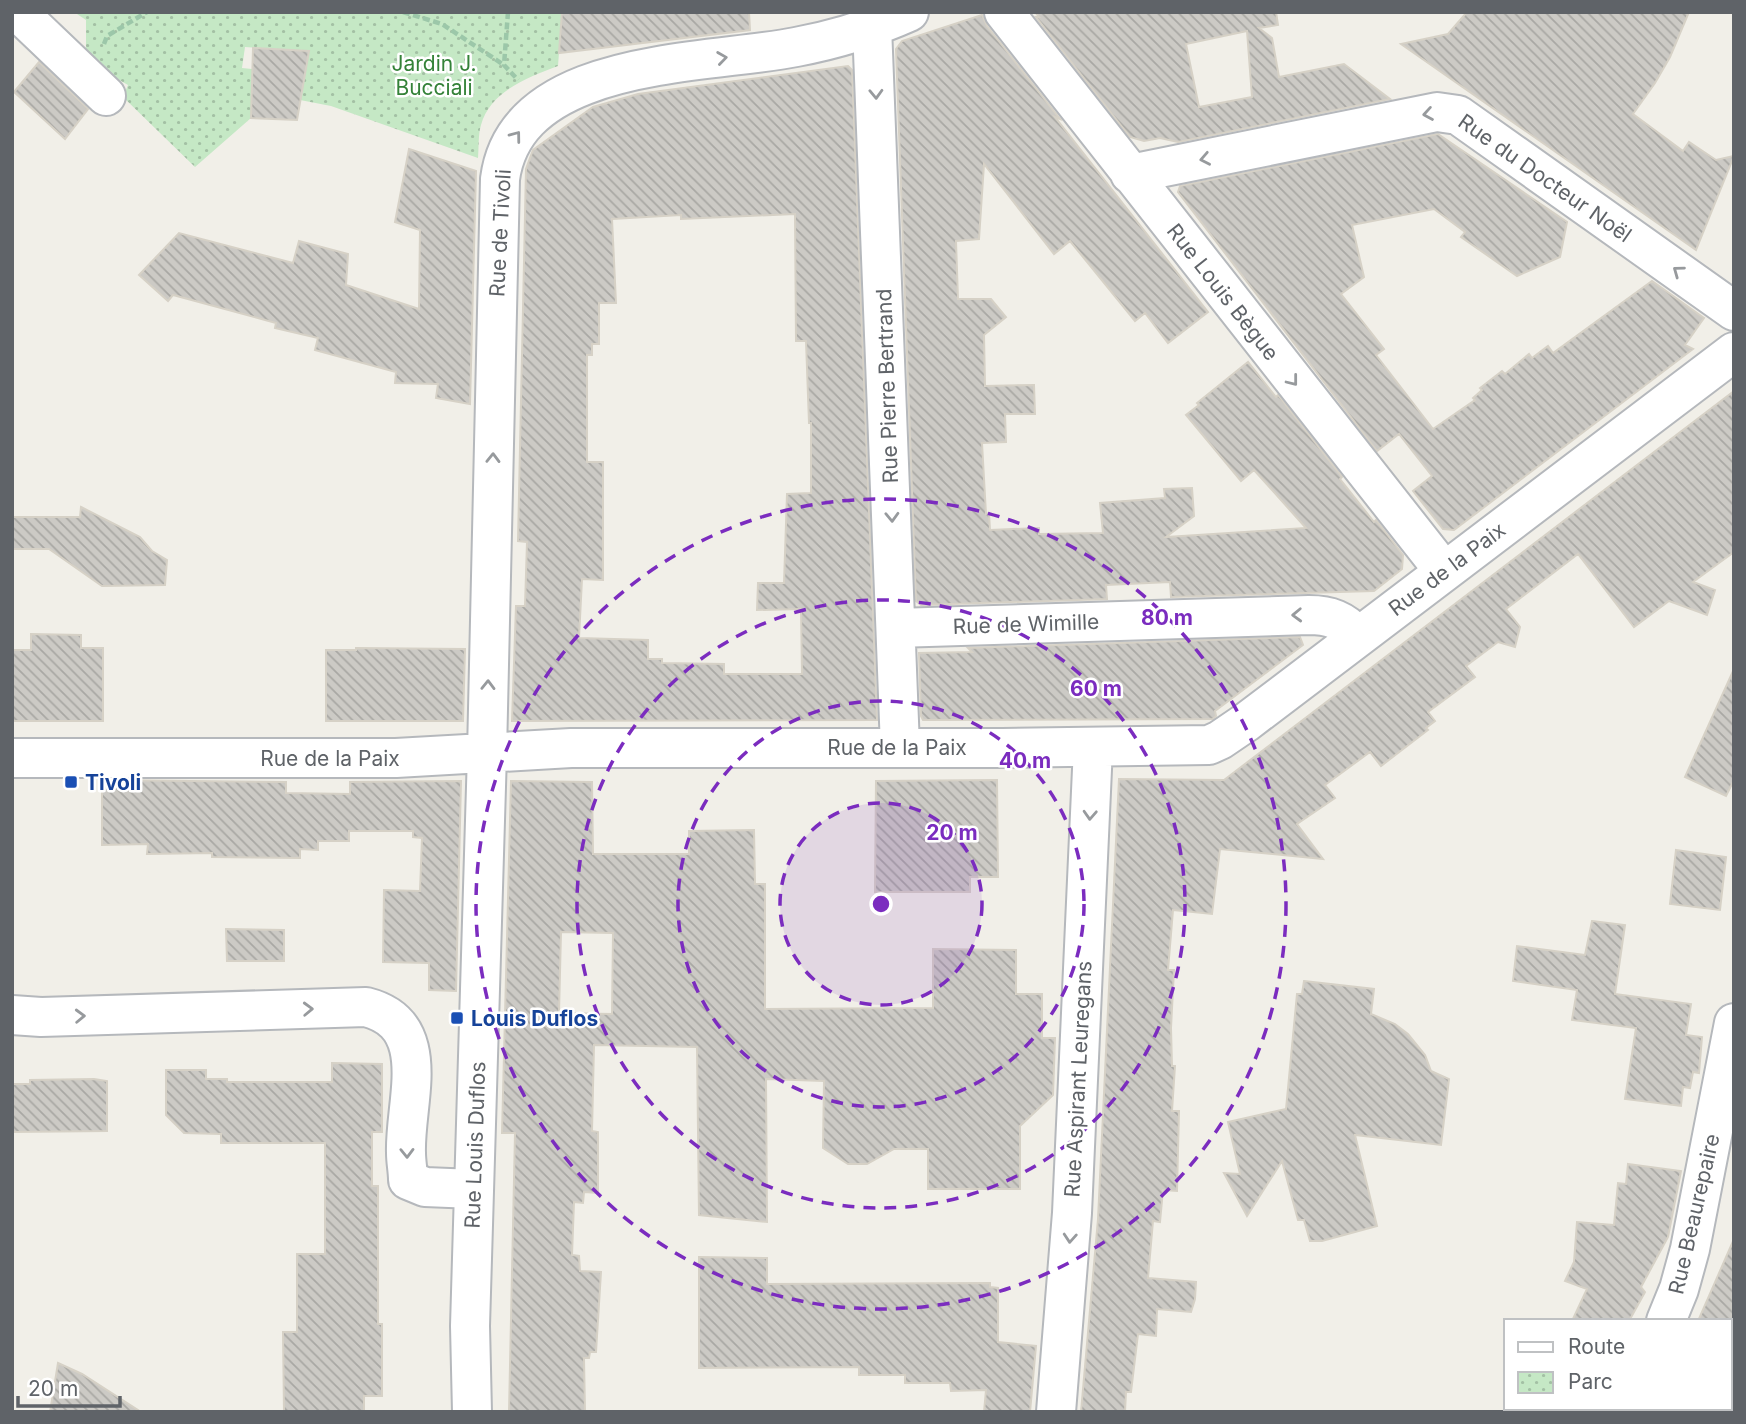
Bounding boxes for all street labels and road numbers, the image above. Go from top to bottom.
street label: Rue du Docteur Noël [1454,109,1636,247]
street label: Rue de Tivoli [484,168,516,298]
street label: Rue Louis Bègue [1162,219,1284,365]
street label: Rue Pierre Bertrand [871,288,903,484]
street label: Rue de la Paix [1384,517,1510,621]
street label: Rue de Wimille [952,609,1100,639]
street label: Rue de la Paix [827,735,967,760]
street label: Rue de la Paix [260,746,400,771]
street label: Rue Aspirant Leuregans [1059,960,1097,1198]
street label: Rue Louis Duflos [460,1061,490,1229]
street label: Rue Beaurepaire [1663,1131,1725,1297]

